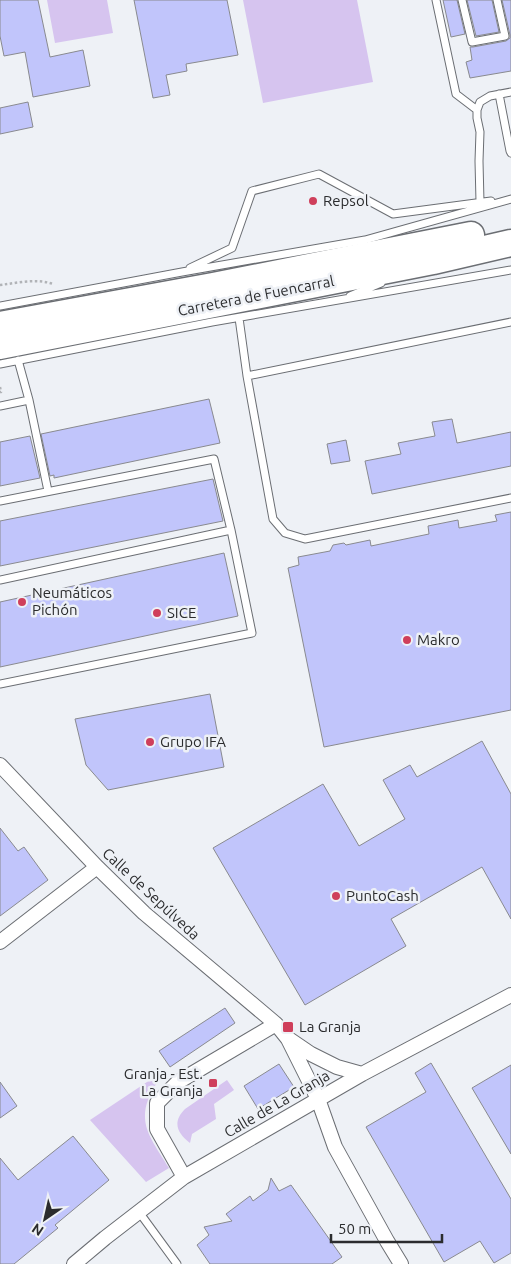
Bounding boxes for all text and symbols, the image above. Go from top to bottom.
place label: Repsol [323,192,369,209]
marker: Repsol [307,195,319,207]
street label: Carretera de Fuencarral [176,272,335,319]
place label: Neumáticos Pichón [32,584,112,618]
marker: Neumáticos Pichón [16,596,28,608]
place label: SICE [167,604,196,621]
marker: SICE [151,607,163,619]
place label: Makro [417,631,460,648]
marker: Makro [401,634,413,646]
place label: Grupo IFA [160,733,226,750]
marker: Grupo IFA [144,736,156,748]
street label: Calle de Sepúlveda [99,844,203,943]
place label: PuntoCash [346,887,419,904]
marker: PuntoCash [330,890,342,902]
place label: La Granja [299,1018,361,1035]
marker: La Granja [281,1020,295,1034]
place label: Granja - Est. La Granja [124,1065,203,1099]
street label: Calle de La Granja [221,1066,333,1141]
marker: Granja - Est. La Granja [207,1077,219,1089]
north arrow [20,1194,70,1244]
scale bar [331,1212,442,1244]
text: N [29,1220,47,1239]
text: 50 m [338,1220,371,1237]

